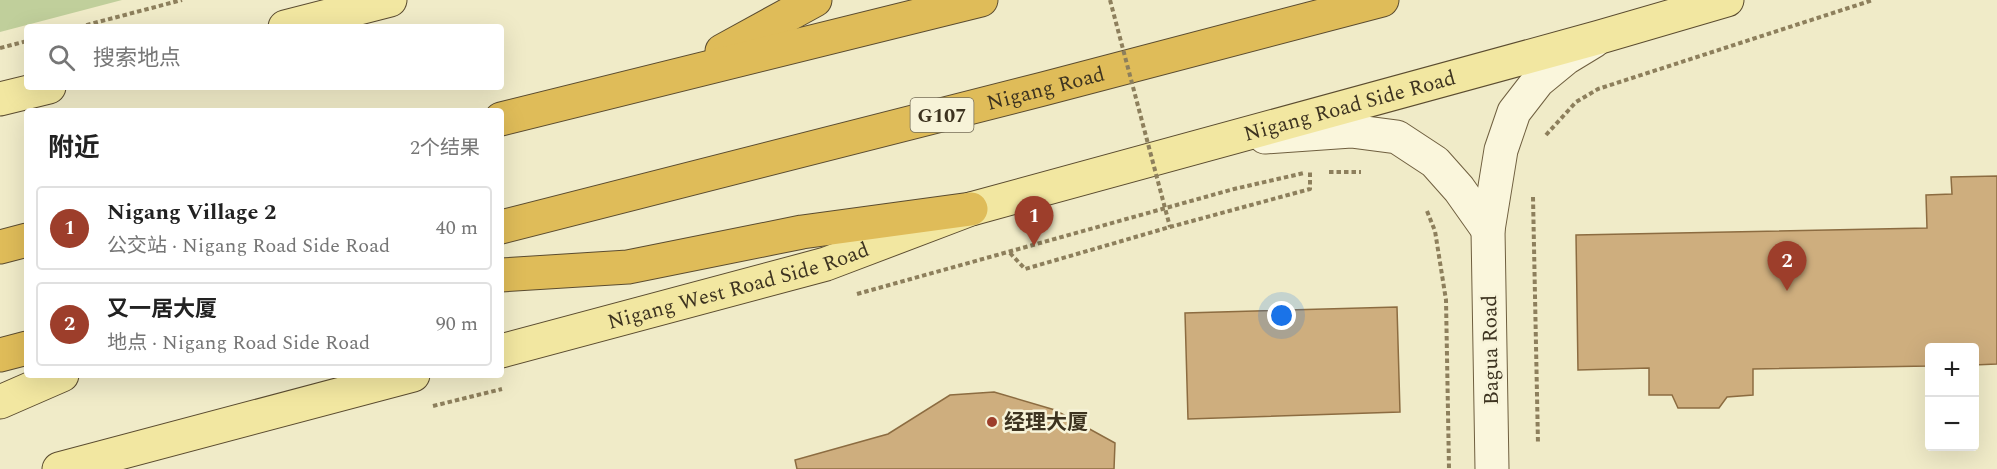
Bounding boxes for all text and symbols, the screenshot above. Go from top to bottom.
search box [24,24,504,90]
icon: search [45,41,78,74]
text: 搜索地点 [93,42,181,75]
street label: Nigang Road [983,58,1109,120]
street label: Nigang Road Side Road [1240,62,1460,151]
road number: G107 [910,98,974,132]
text: 附近 [48,128,100,168]
text: 2个结果 [410,133,480,163]
text: Nigang Village 2 [107,196,276,229]
pin: 1 [1014,196,1054,246]
text: 1 [64,213,75,243]
text: 40 m [436,213,478,243]
text: 公交站 · Nigang Road Side Road [107,231,390,261]
street label: Nigang West Road Side Road [604,234,874,339]
pin: 2 [1768,242,1806,291]
text: 又一居大厦 [107,293,217,326]
street label: Bagua Road [1474,295,1508,405]
your location [1267,301,1296,330]
text: 2 [64,309,75,339]
text: 90 m [436,309,478,339]
text: 地点 · Nigang Road Side Road [107,328,370,358]
map controls [1925,343,1979,451]
button: + [1925,343,1979,397]
button: − [1925,397,1979,451]
place label: 经理大厦 [1004,407,1088,439]
marker: 经理大厦 [985,415,999,429]

